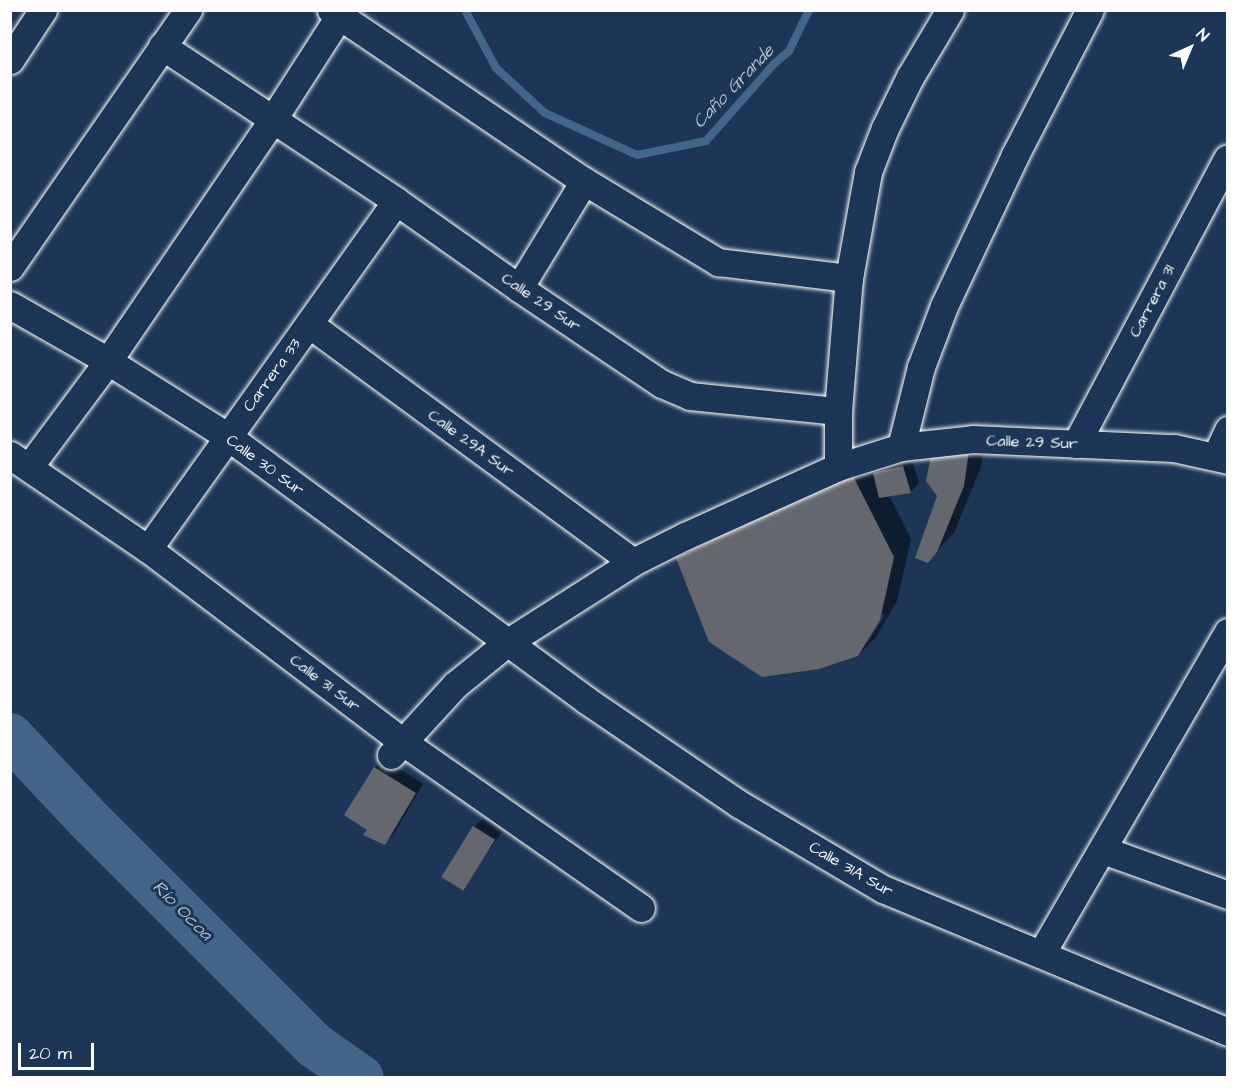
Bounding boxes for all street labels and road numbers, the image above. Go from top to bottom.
street label: Carrera 31 [1125,261,1179,341]
street label: Calle 29 Sur [498,268,584,336]
street label: Carrera 33 [239,335,305,415]
street label: Calle 29A Sur [424,405,518,481]
street label: Calle 30 Sur [222,430,308,500]
street label: Calle 29 Sur [986,431,1078,453]
street label: Calle 31 Sur [286,650,364,716]
street label: Calle 31A Sur [806,837,896,901]

